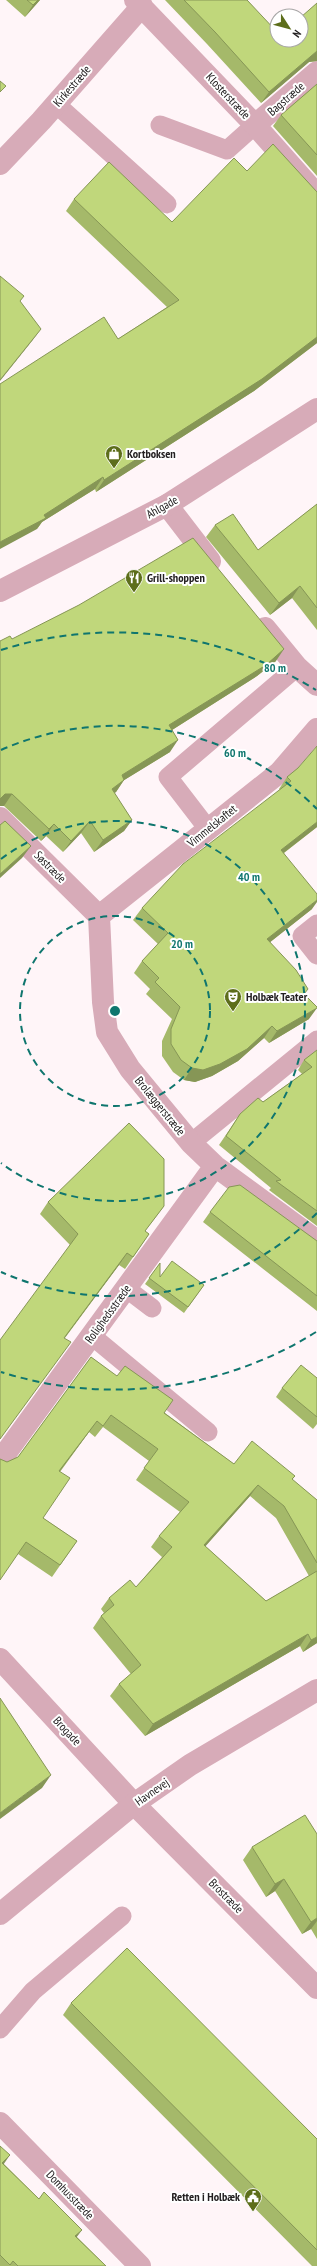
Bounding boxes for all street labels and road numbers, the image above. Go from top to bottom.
street label: Kirkestræde [50,62,94,109]
street label: Klosterstræde [203,69,254,122]
street label: Bagstræde [264,78,307,119]
street label: Ahlgade [143,492,180,521]
street label: Vimmelskaftet [183,801,240,851]
street label: Søstræde [31,848,69,886]
street label: Brolæggerstræde [132,1073,189,1138]
street label: Rolighedsstræde [81,1281,134,1346]
street label: Brogade [50,1713,85,1748]
street label: Havnevej [132,1775,172,1809]
street label: Brostræde [206,1875,247,1916]
street label: Domhusstræde [43,2167,97,2222]

